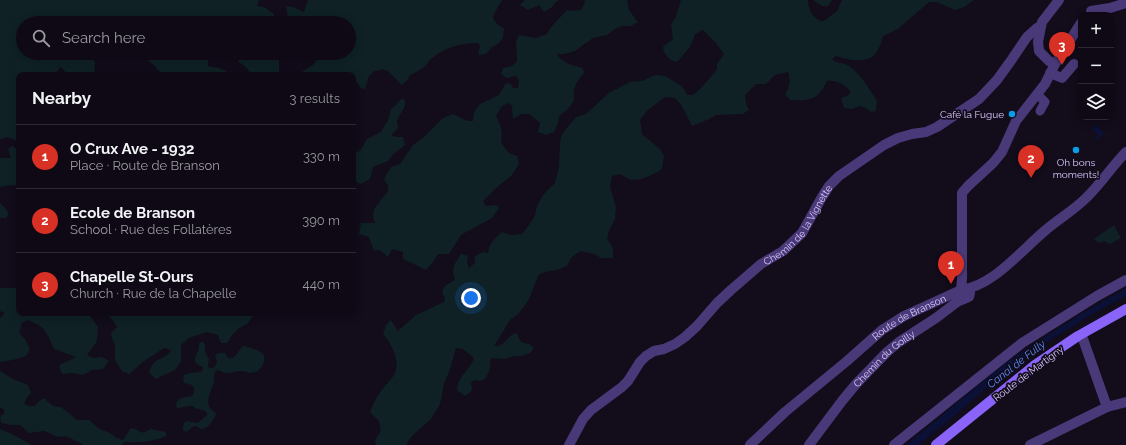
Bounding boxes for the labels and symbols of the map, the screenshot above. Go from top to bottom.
pin: 3 [1049,32,1075,65]
place label: Café la Fugue [940,109,1004,120]
marker: Café la Fugue [1007,109,1017,119]
pin: 2 [1018,145,1044,178]
marker: Oh bons moments! [1071,145,1081,155]
place label: Oh bons moments! [1053,157,1099,180]
street label: Chemin de la Vignette [761,183,834,267]
pin: 1 [938,251,964,284]
your location [461,288,481,308]
street label: Route de Branson [870,293,948,342]
street label: Chemin du Goilly [851,328,917,389]
water label: Canal de Fully [985,337,1048,391]
street label: Route de Martigny [991,343,1066,403]

